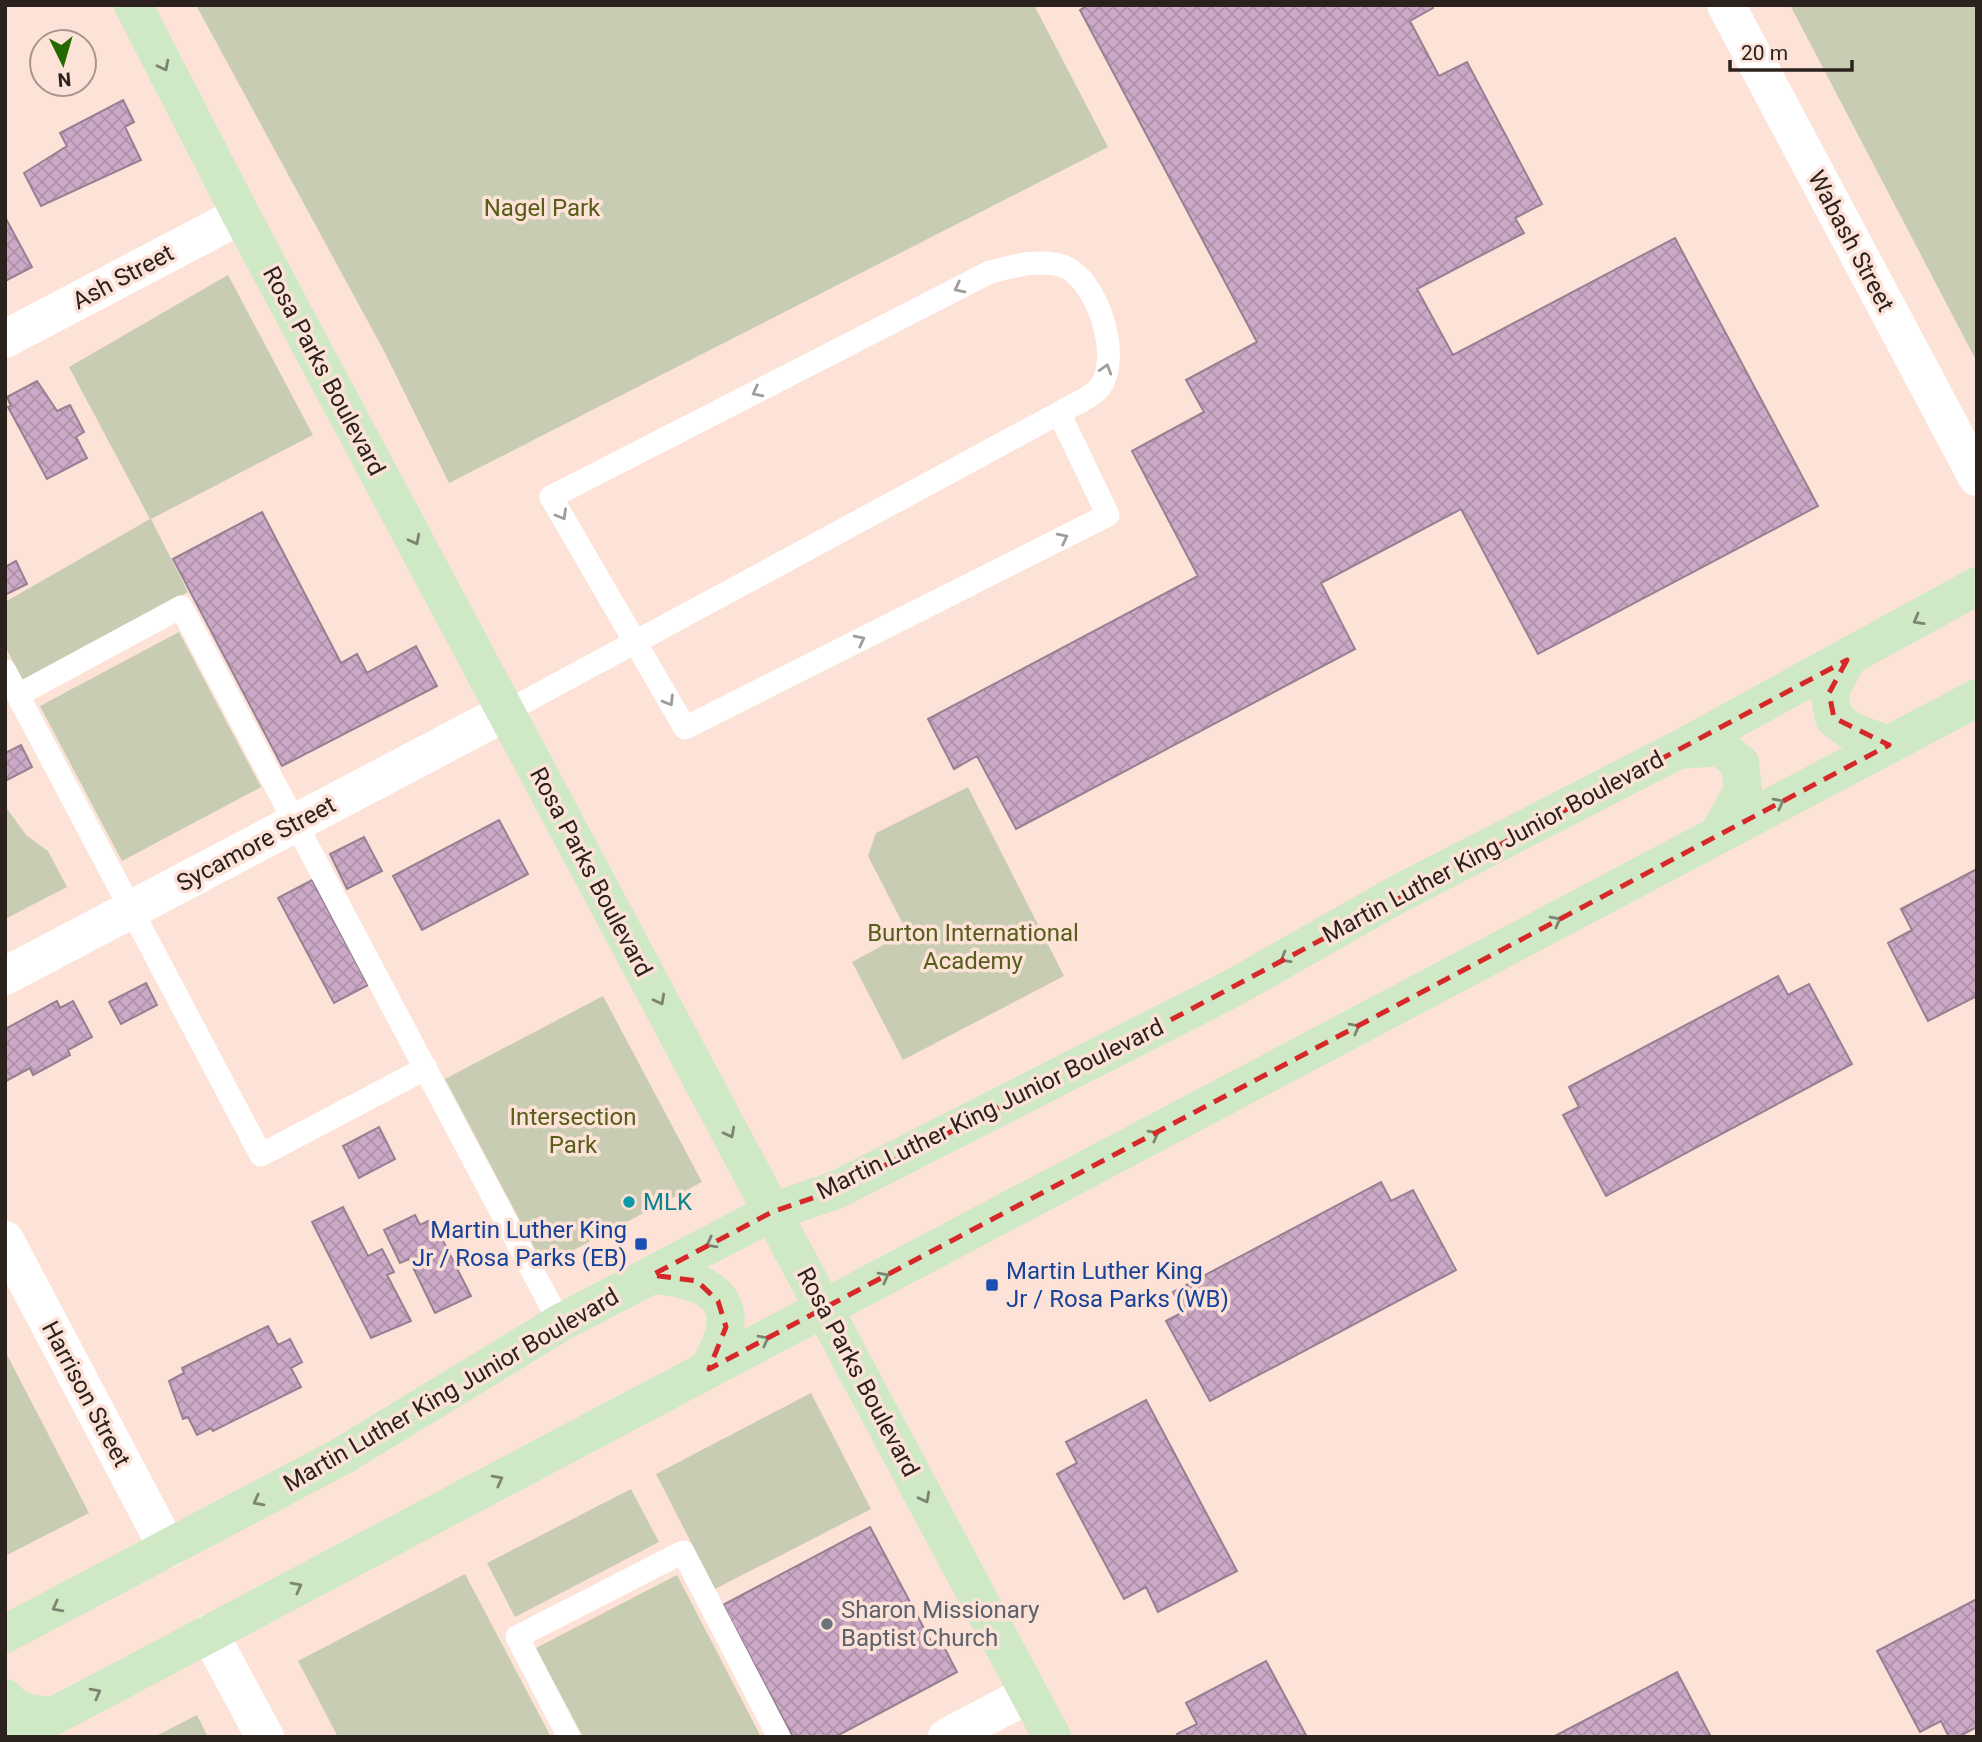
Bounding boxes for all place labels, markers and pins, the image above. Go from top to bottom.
place label: MLK [643,1188,693,1216]
marker: MLK [621,1194,637,1210]
place label: Martin Luther King Jr / Rosa Parks (EB) [412,1216,627,1272]
marker: Martin Luther King Jr / Rosa Parks (EB) [633,1236,649,1252]
place label: Martin Luther King Jr / Rosa Parks (WB) [1006,1257,1229,1313]
marker: Martin Luther King Jr / Rosa Parks (WB) [984,1277,1000,1293]
place label: Sharon Missionary Baptist Church [841,1596,1040,1652]
marker: Sharon Missionary Baptist Church [819,1616,835,1632]

